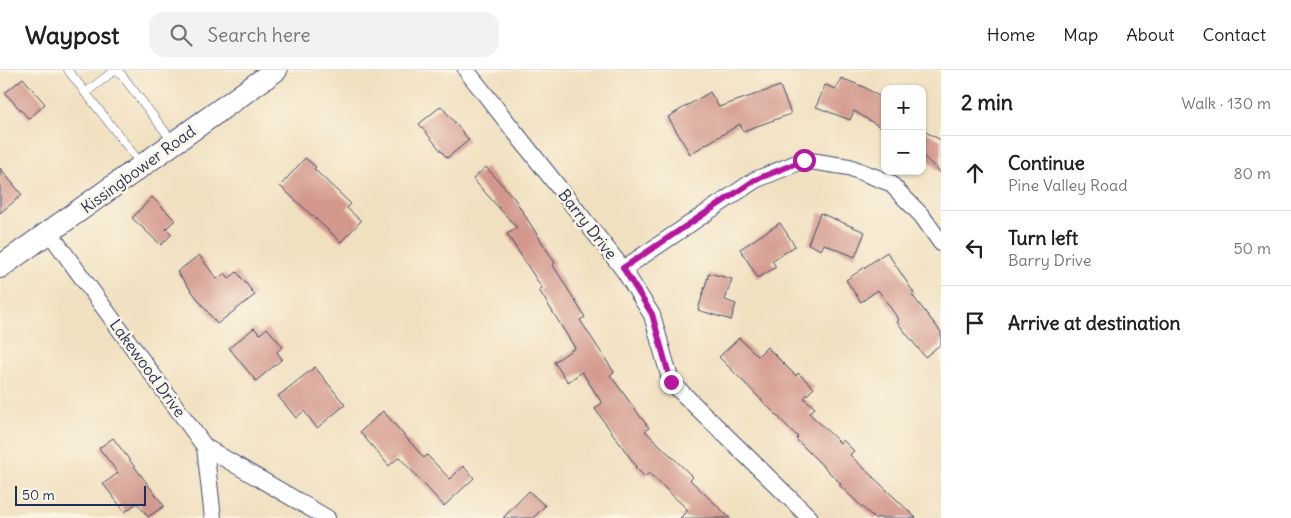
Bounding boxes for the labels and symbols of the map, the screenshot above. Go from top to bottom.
street label: Kissingbower Road [77,121,199,217]
route start [793,149,816,172]
street label: Barry Drive [554,185,622,263]
street label: Lakewood Drive [106,315,190,421]
route end [660,371,683,394]
scale bar [15,483,146,506]

